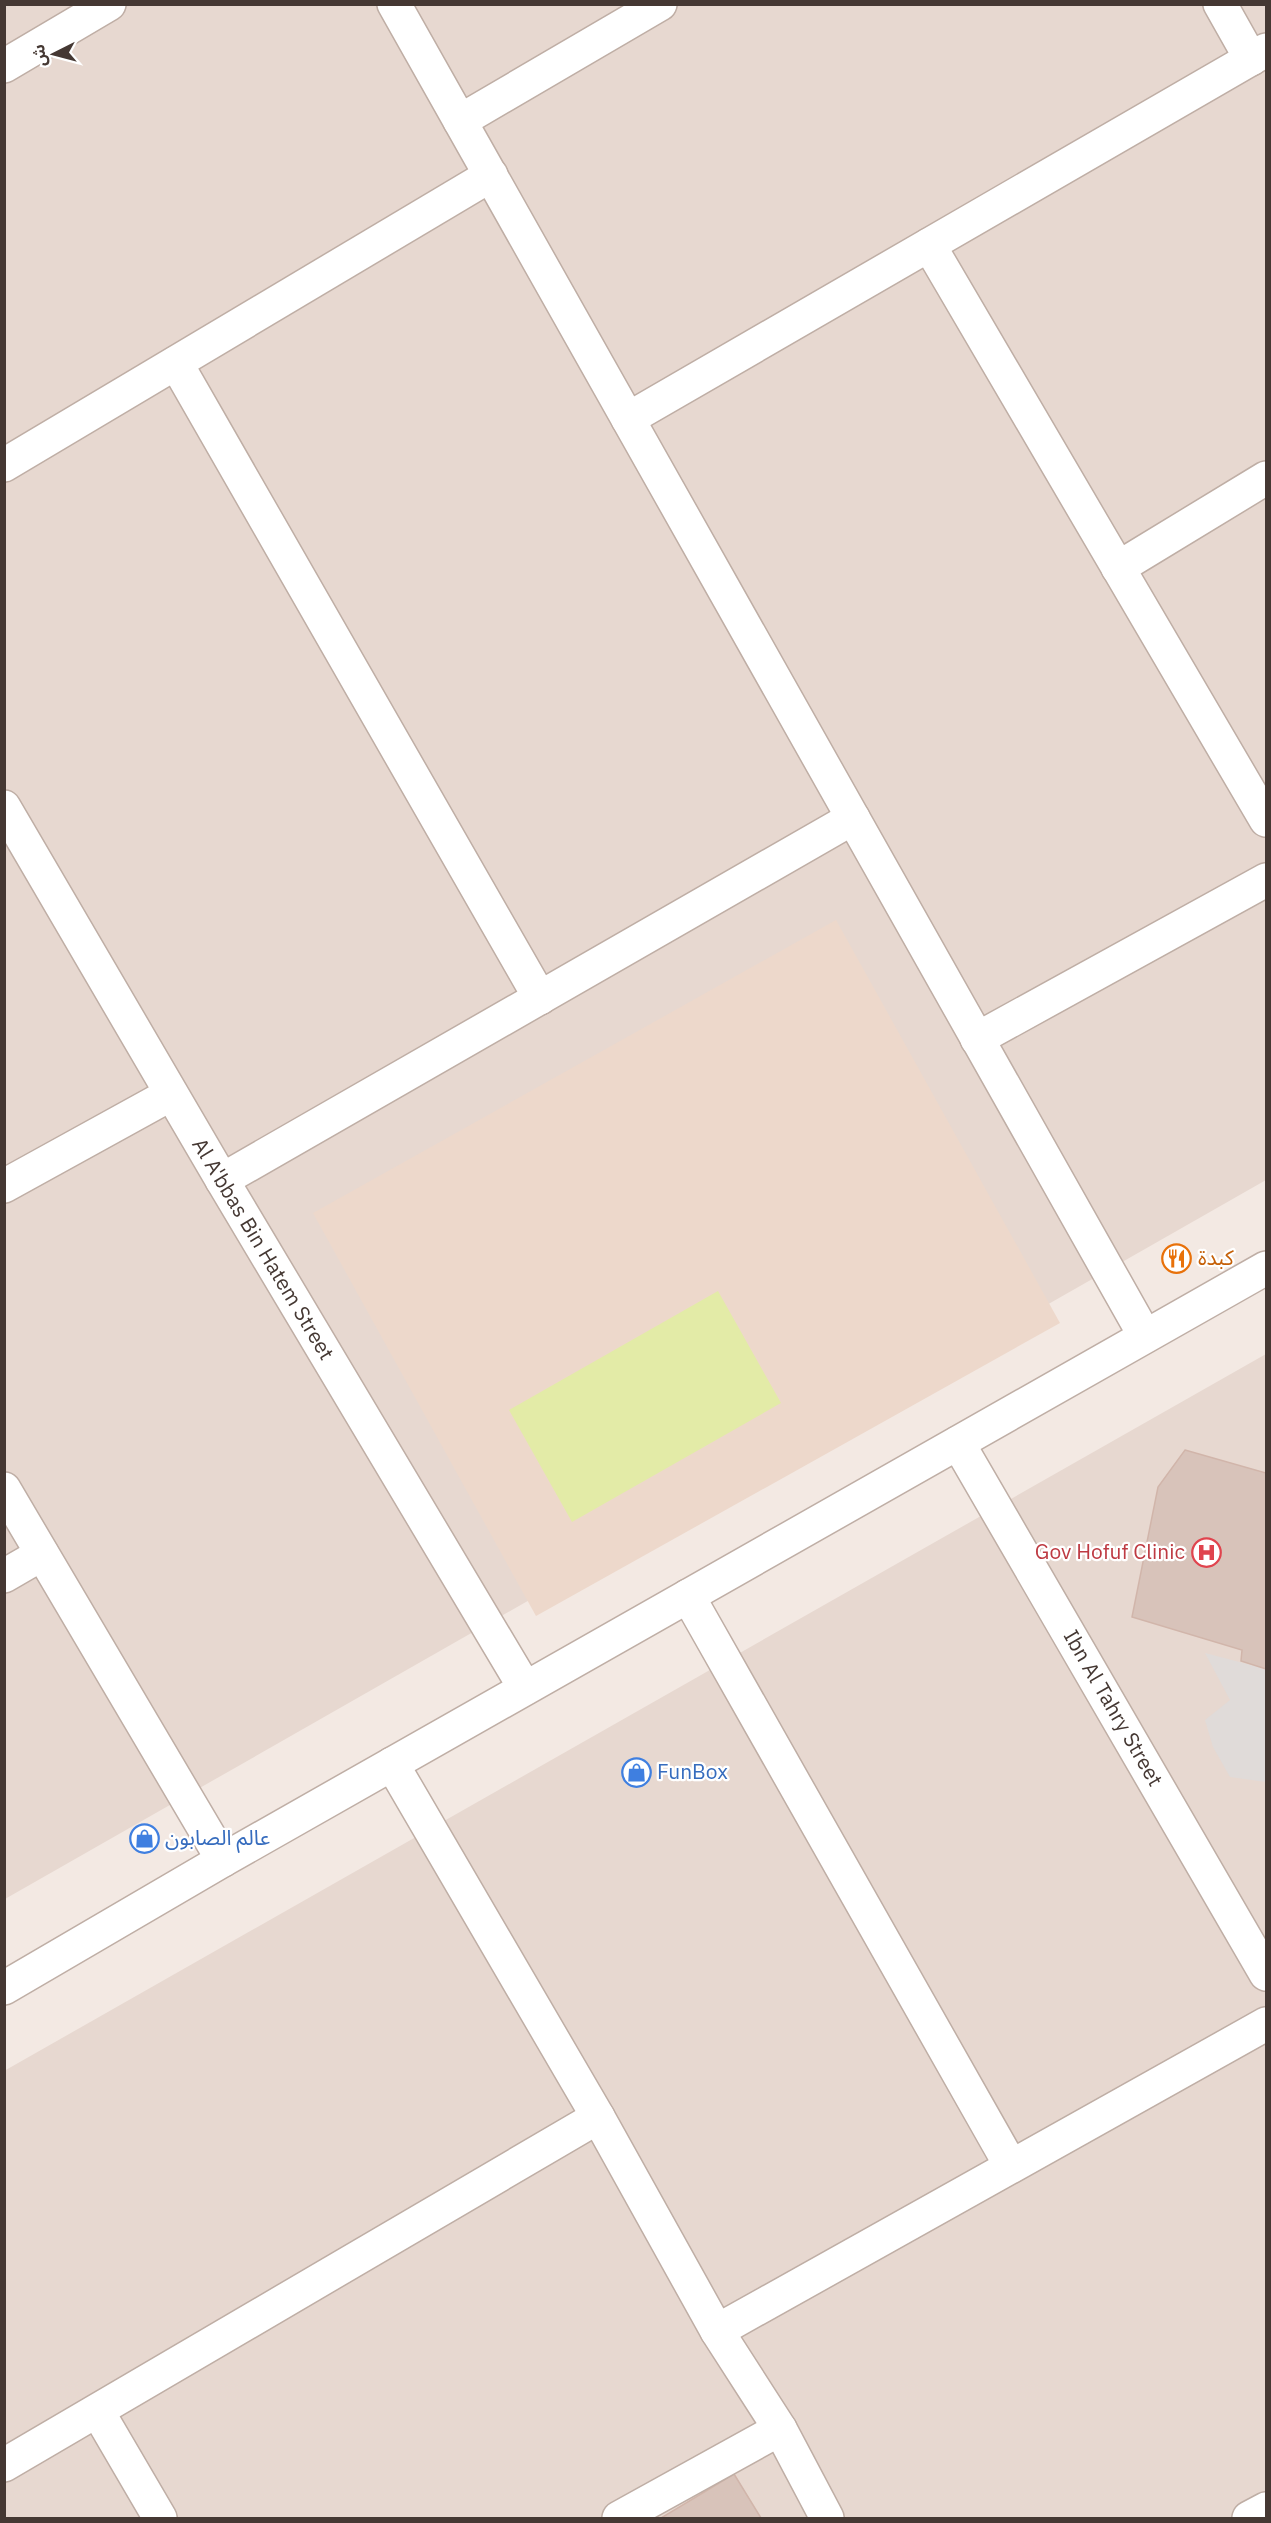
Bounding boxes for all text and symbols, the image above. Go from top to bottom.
north arrow [24,24,84,84]
text: ش [28,44,50,68]
street label: Al A'bbas Bin Hatem Street [186,1132,341,1365]
restaurant icon: كبدة [1161,1242,1193,1274]
place label: كبدة [1198,1243,1234,1271]
hospital icon: Gov Hofuf Clinic [1190,1536,1222,1568]
place label: Gov Hofuf Clinic [1035,1537,1185,1565]
street label: Ibn Al Tahry Street [1058,1624,1170,1791]
shop icon: FunBox [620,1756,652,1788]
place label: FunBox [657,1757,728,1785]
shop icon: عالم الصابون [128,1822,160,1854]
place label: عالم الصابون [165,1823,270,1853]

